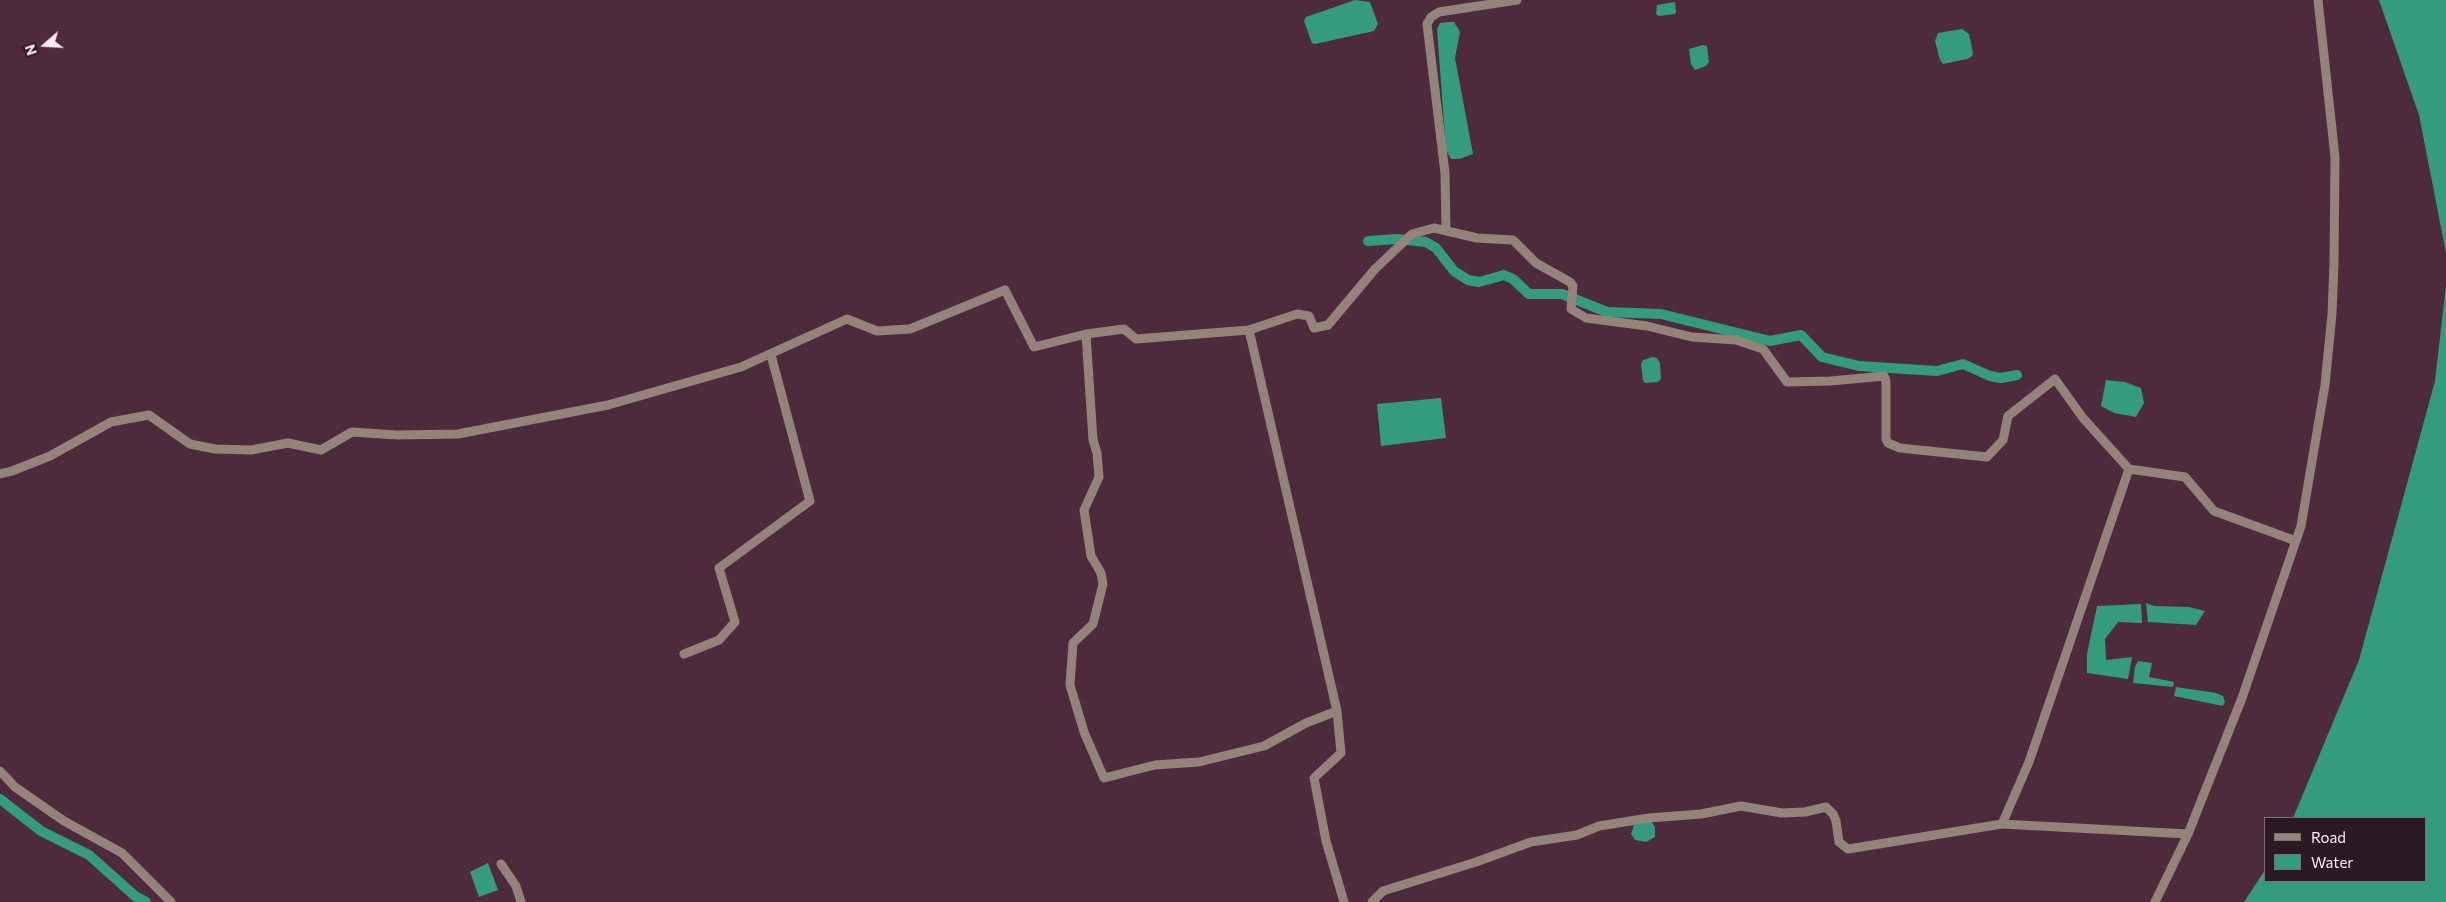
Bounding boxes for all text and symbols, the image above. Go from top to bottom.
north arrow [20,20,70,70]
text: N [21,42,40,58]
legend [2264,817,2426,882]
text: Road [2311,828,2346,846]
text: Water [2311,853,2353,871]

